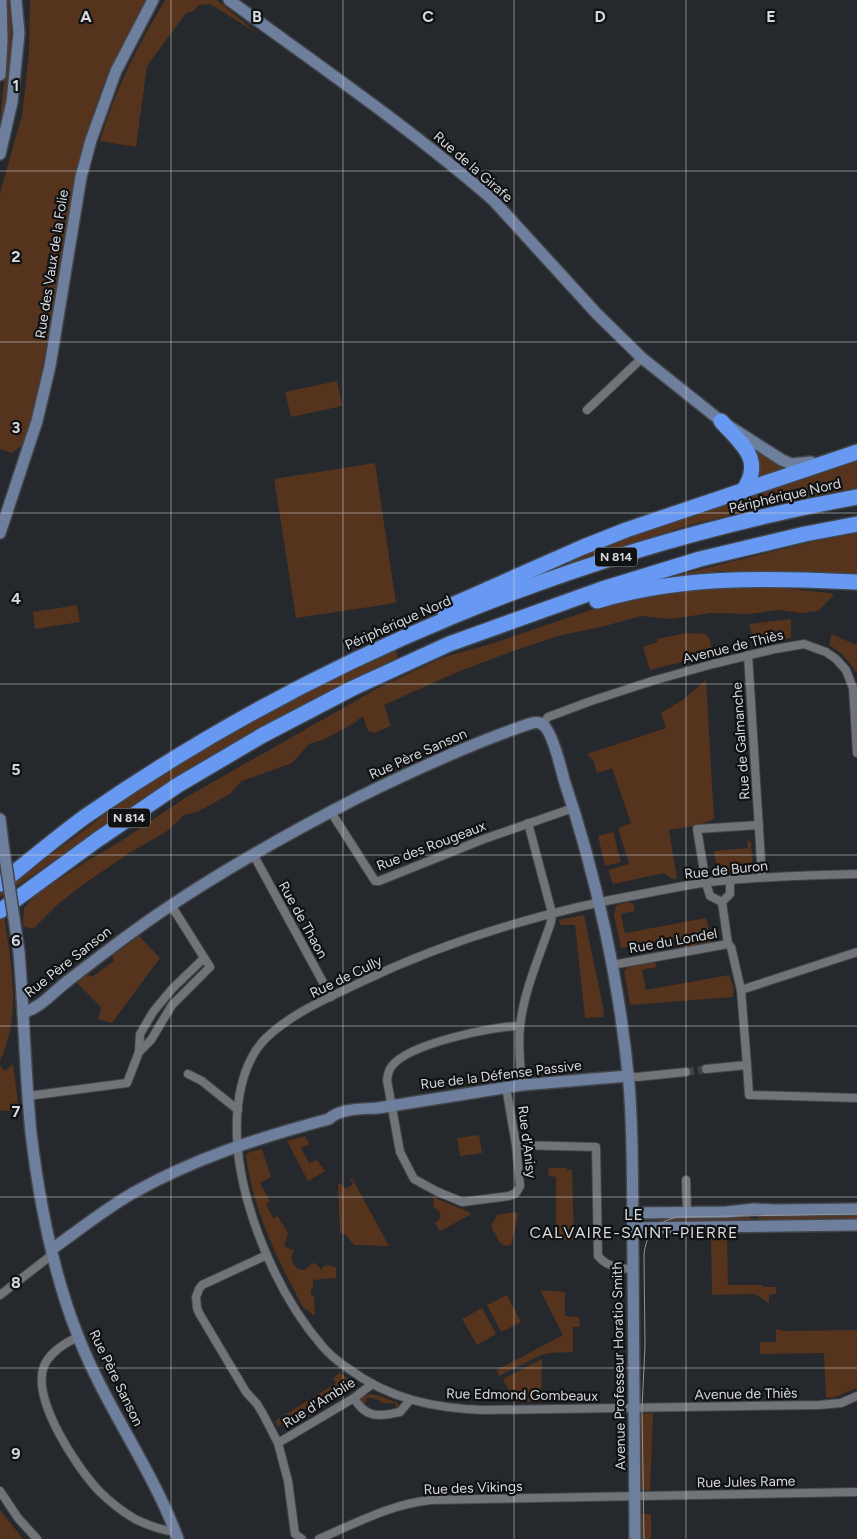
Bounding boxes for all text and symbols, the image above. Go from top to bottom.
text: A [80,7,92,26]
text: B [252,7,262,26]
text: C [422,7,434,26]
text: D [594,7,606,26]
text: E [766,7,776,26]
text: 1 [13,76,19,95]
street label: Rue de la Girafe [430,128,516,206]
street label: Rue des Vaux de la Folie [32,188,72,340]
text: 2 [11,247,21,266]
text: 3 [12,418,21,437]
street label: Périphérique Nord [727,475,843,517]
road number: N 814 [595,548,637,566]
text: 4 [11,589,21,608]
street label: Périphérique Nord [342,592,454,654]
street label: Avenue de Thiès [681,626,785,668]
street label: Rue de Galmanche [728,681,754,800]
street label: Rue Père Sanson [367,725,470,783]
text: 5 [11,760,21,779]
road number: N 814 [108,808,150,828]
street label: Rue des Rougeaux [374,817,488,875]
street label: Rue de Buron [683,857,769,883]
street label: Rue de Thaon [275,878,331,962]
street label: Rue Père Sanson [21,923,115,1001]
street label: Rue du Londel [628,925,718,957]
text: 6 [11,931,21,950]
street label: Rue de Cully [307,952,386,1002]
street label: Rue de la Défense Passive [419,1057,583,1093]
text: 7 [12,1102,21,1121]
street label: Rue d'Anisy [514,1105,540,1180]
district label: LE CALVAIRE-SAINT-PIERRE [530,1205,738,1242]
street label: Avenue Professeur Horatio Smith [609,1261,629,1470]
text: 8 [11,1273,21,1292]
street label: Rue Père Sanson [85,1327,147,1429]
street label: Rue d'Amblie [280,1374,359,1432]
street label: Rue Edmond Gombeaux [446,1385,598,1405]
street label: Avenue de Thiès [694,1385,798,1403]
text: 9 [11,1444,21,1463]
street label: Rue Jules Rame [696,1473,796,1491]
street label: Rue des Vikings [423,1478,523,1498]

